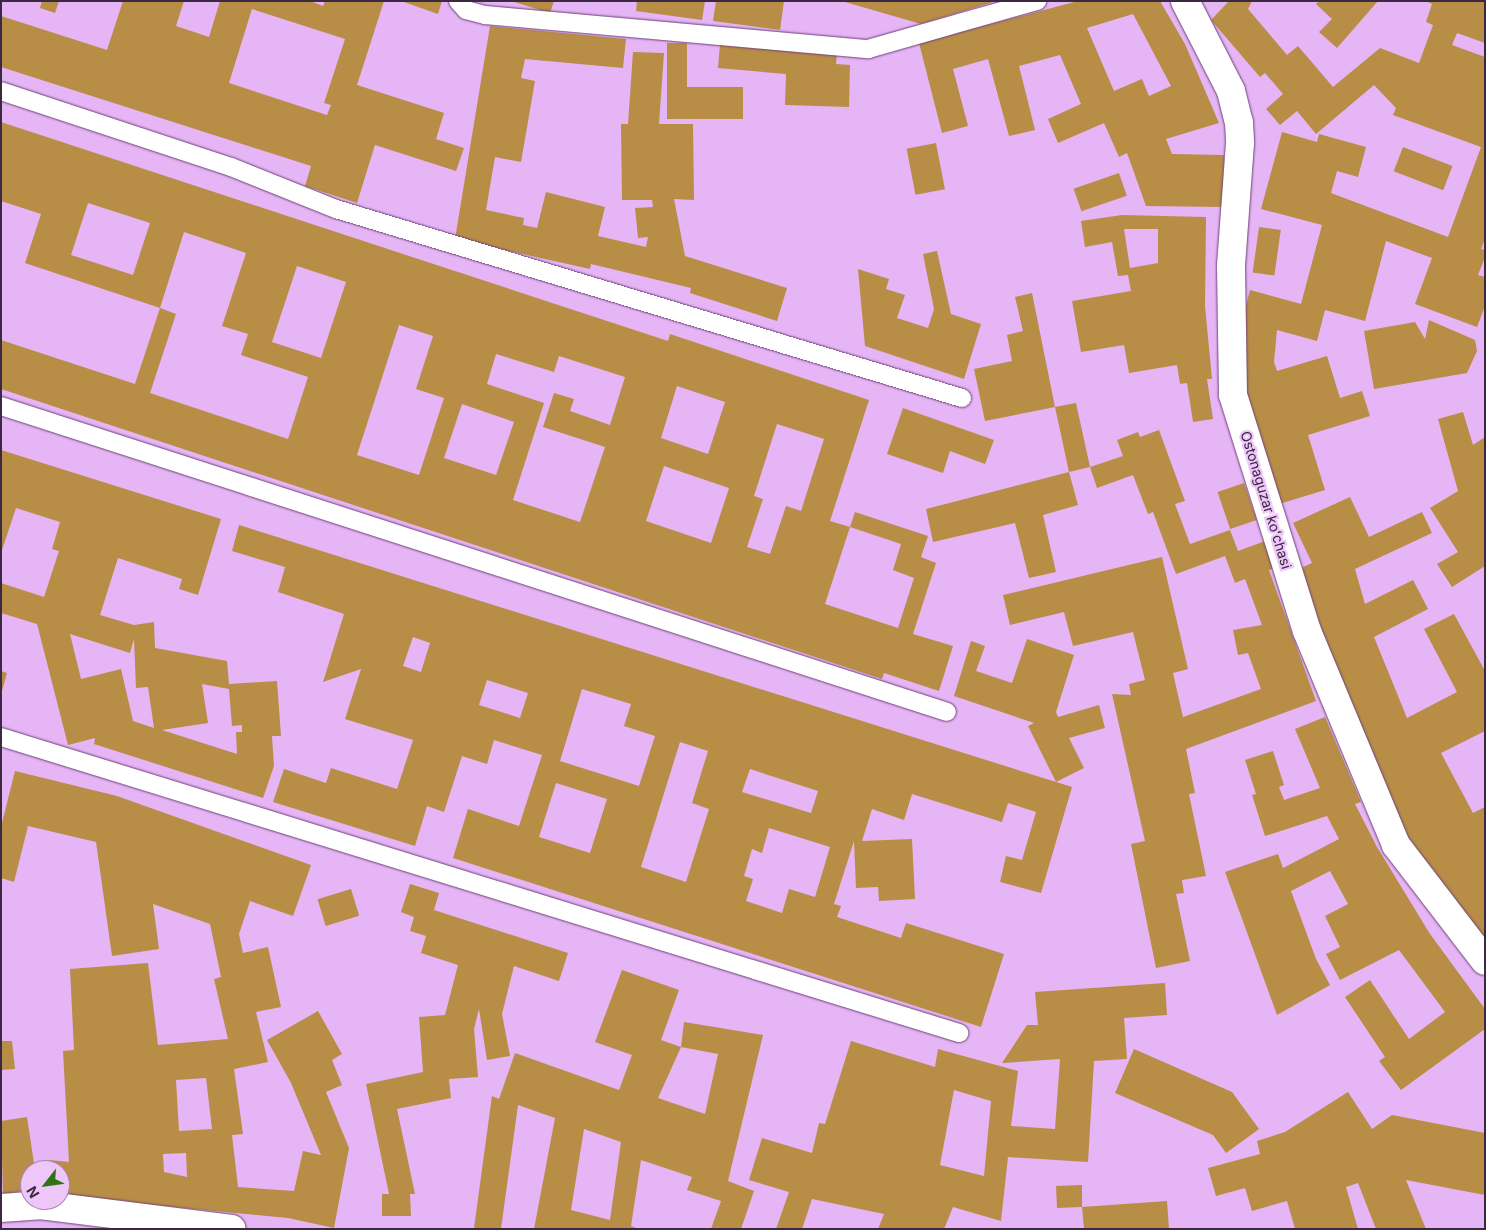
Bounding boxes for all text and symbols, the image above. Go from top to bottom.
street label: Ostonaguzar koʻchasi [1237,429,1295,571]
north arrow [20,1160,70,1210]
text: N [22,1183,42,1201]

